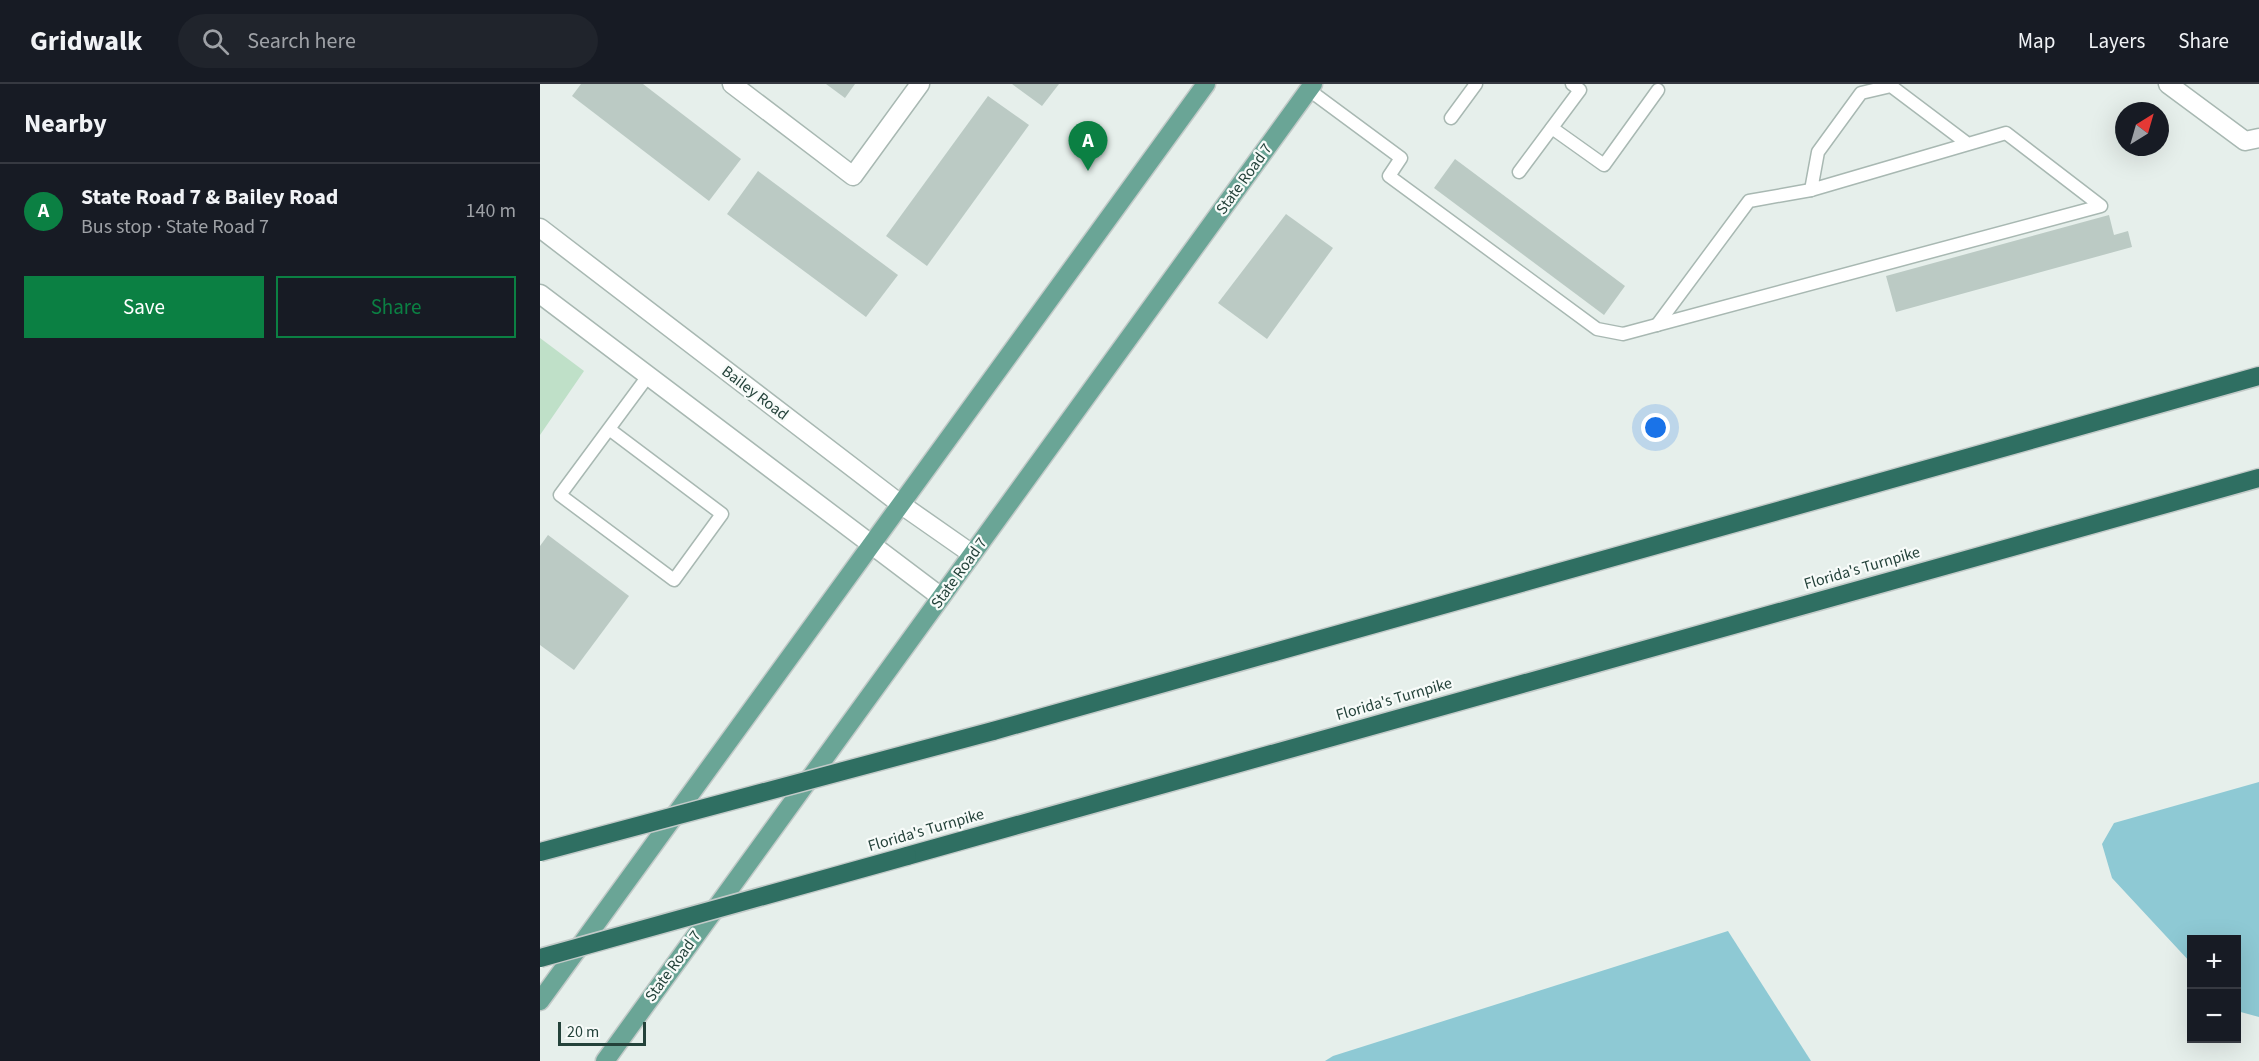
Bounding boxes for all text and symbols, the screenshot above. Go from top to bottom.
search box [178,14,598,68]
text: Gridwalk [30,21,142,61]
icon: search [199,25,232,58]
text: Search here [247,25,356,57]
text: Map [2018,26,2055,56]
text: Layers [2088,26,2145,56]
text: Share [2178,26,2229,56]
north arrow [2115,102,2169,156]
text: Nearby [24,105,107,142]
pin: A [1068,122,1108,171]
street label: State Road 7 [1211,139,1277,219]
text: State Road 7 & Bailey Road [81,181,338,213]
text: A [38,197,49,225]
text: 140 m [466,197,516,225]
text: Bus stop · State Road 7 [81,213,269,241]
button: Save [24,276,264,338]
button: Share [276,276,516,338]
street label: Bailey Road [717,361,793,425]
your location [1641,413,1670,442]
street label: State Road 7 [926,533,992,613]
street label: Florida's Turnpike [1801,541,1923,595]
street label: Florida's Turnpike [1333,672,1455,726]
street label: Florida's Turnpike [865,803,987,857]
street label: State Road 7 [640,926,706,1006]
map controls [2187,935,2241,1043]
button: + [2187,935,2241,989]
button: − [2187,989,2241,1043]
scale bar [558,1019,646,1046]
text: 20 m [567,1021,599,1043]

